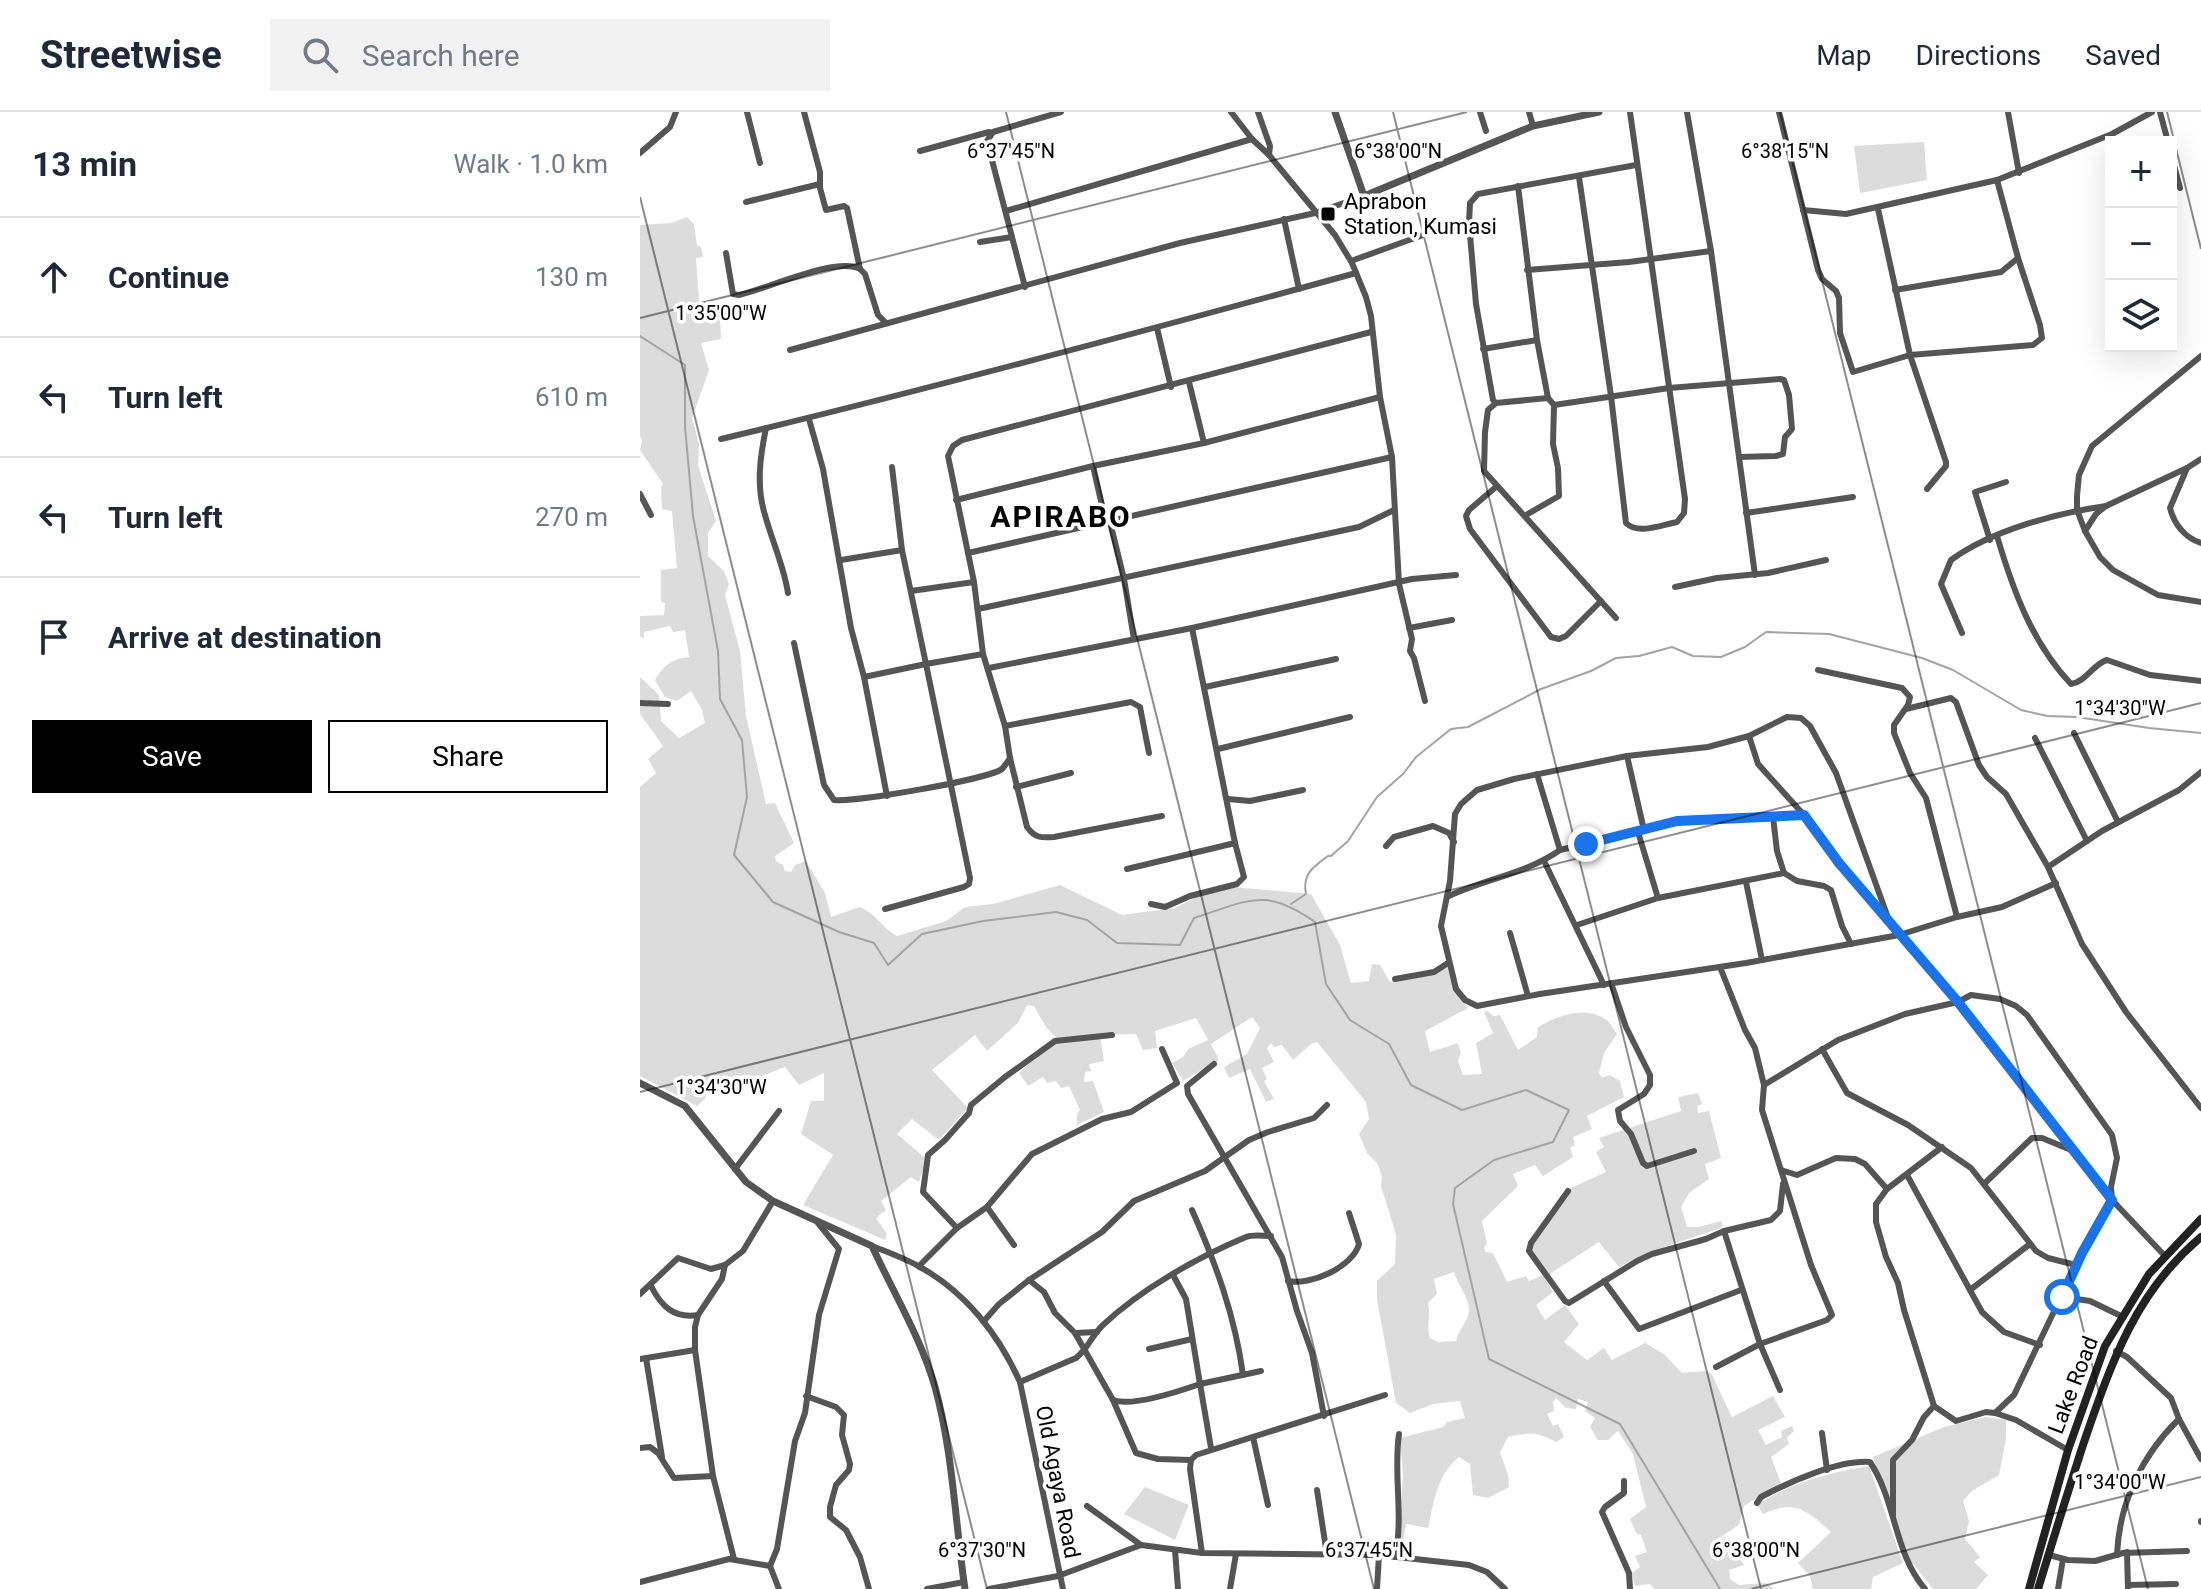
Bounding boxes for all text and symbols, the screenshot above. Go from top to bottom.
search box [270,19,830,91]
text: Streetwise [40,33,222,77]
icon: search [298,33,342,77]
text: Search here [362,38,520,73]
text: Map [1816,39,1872,72]
text: Directions [1916,39,2041,72]
text: Saved [2085,39,2161,72]
map controls [2105,136,2177,352]
button: + [2105,136,2177,208]
text: 6°37'45"N [967,139,1055,163]
text: 6°38'00"N [1354,139,1442,163]
text: 6°38'15"N [1741,139,1829,163]
text: 13 min [32,144,137,184]
text: Walk · 1.0 km [454,149,608,179]
place label: Aprabon Station, Kumasi [1344,189,1497,239]
marker: Aprabon Station, Kumasi [1319,205,1337,223]
button: − [2105,208,2177,280]
icon: ahead [32,255,76,299]
text: Continue [108,260,229,295]
text: 130 m [535,262,608,292]
button: layers [2105,280,2177,352]
text: 1°35'00"W [675,301,767,325]
icon: left [32,375,76,419]
text: Turn left [108,380,223,415]
text: 610 m [535,382,608,412]
icon: left [32,495,76,539]
district label: APIRABO [990,499,1132,534]
text: Turn left [108,500,223,535]
text: 270 m [535,502,608,532]
icon: arrive [32,615,76,659]
text: Arrive at destination [108,620,382,655]
text: 1°34'30"W [2074,696,2166,720]
button: Save [32,720,312,793]
button: Share [328,720,608,793]
route end [1568,826,1604,862]
text: 1°34'30"W [675,1075,767,1099]
route start [2044,1279,2080,1315]
street label: Lake Road [2043,1333,2103,1437]
street label: Old Agaya Road [1031,1404,1085,1560]
text: 1°34'00"W [2074,1470,2166,1494]
text: 6°37'30"N [938,1538,1026,1562]
text: 6°37'45"N [1325,1538,1413,1562]
text: 6°38'00"N [1712,1538,1800,1562]

